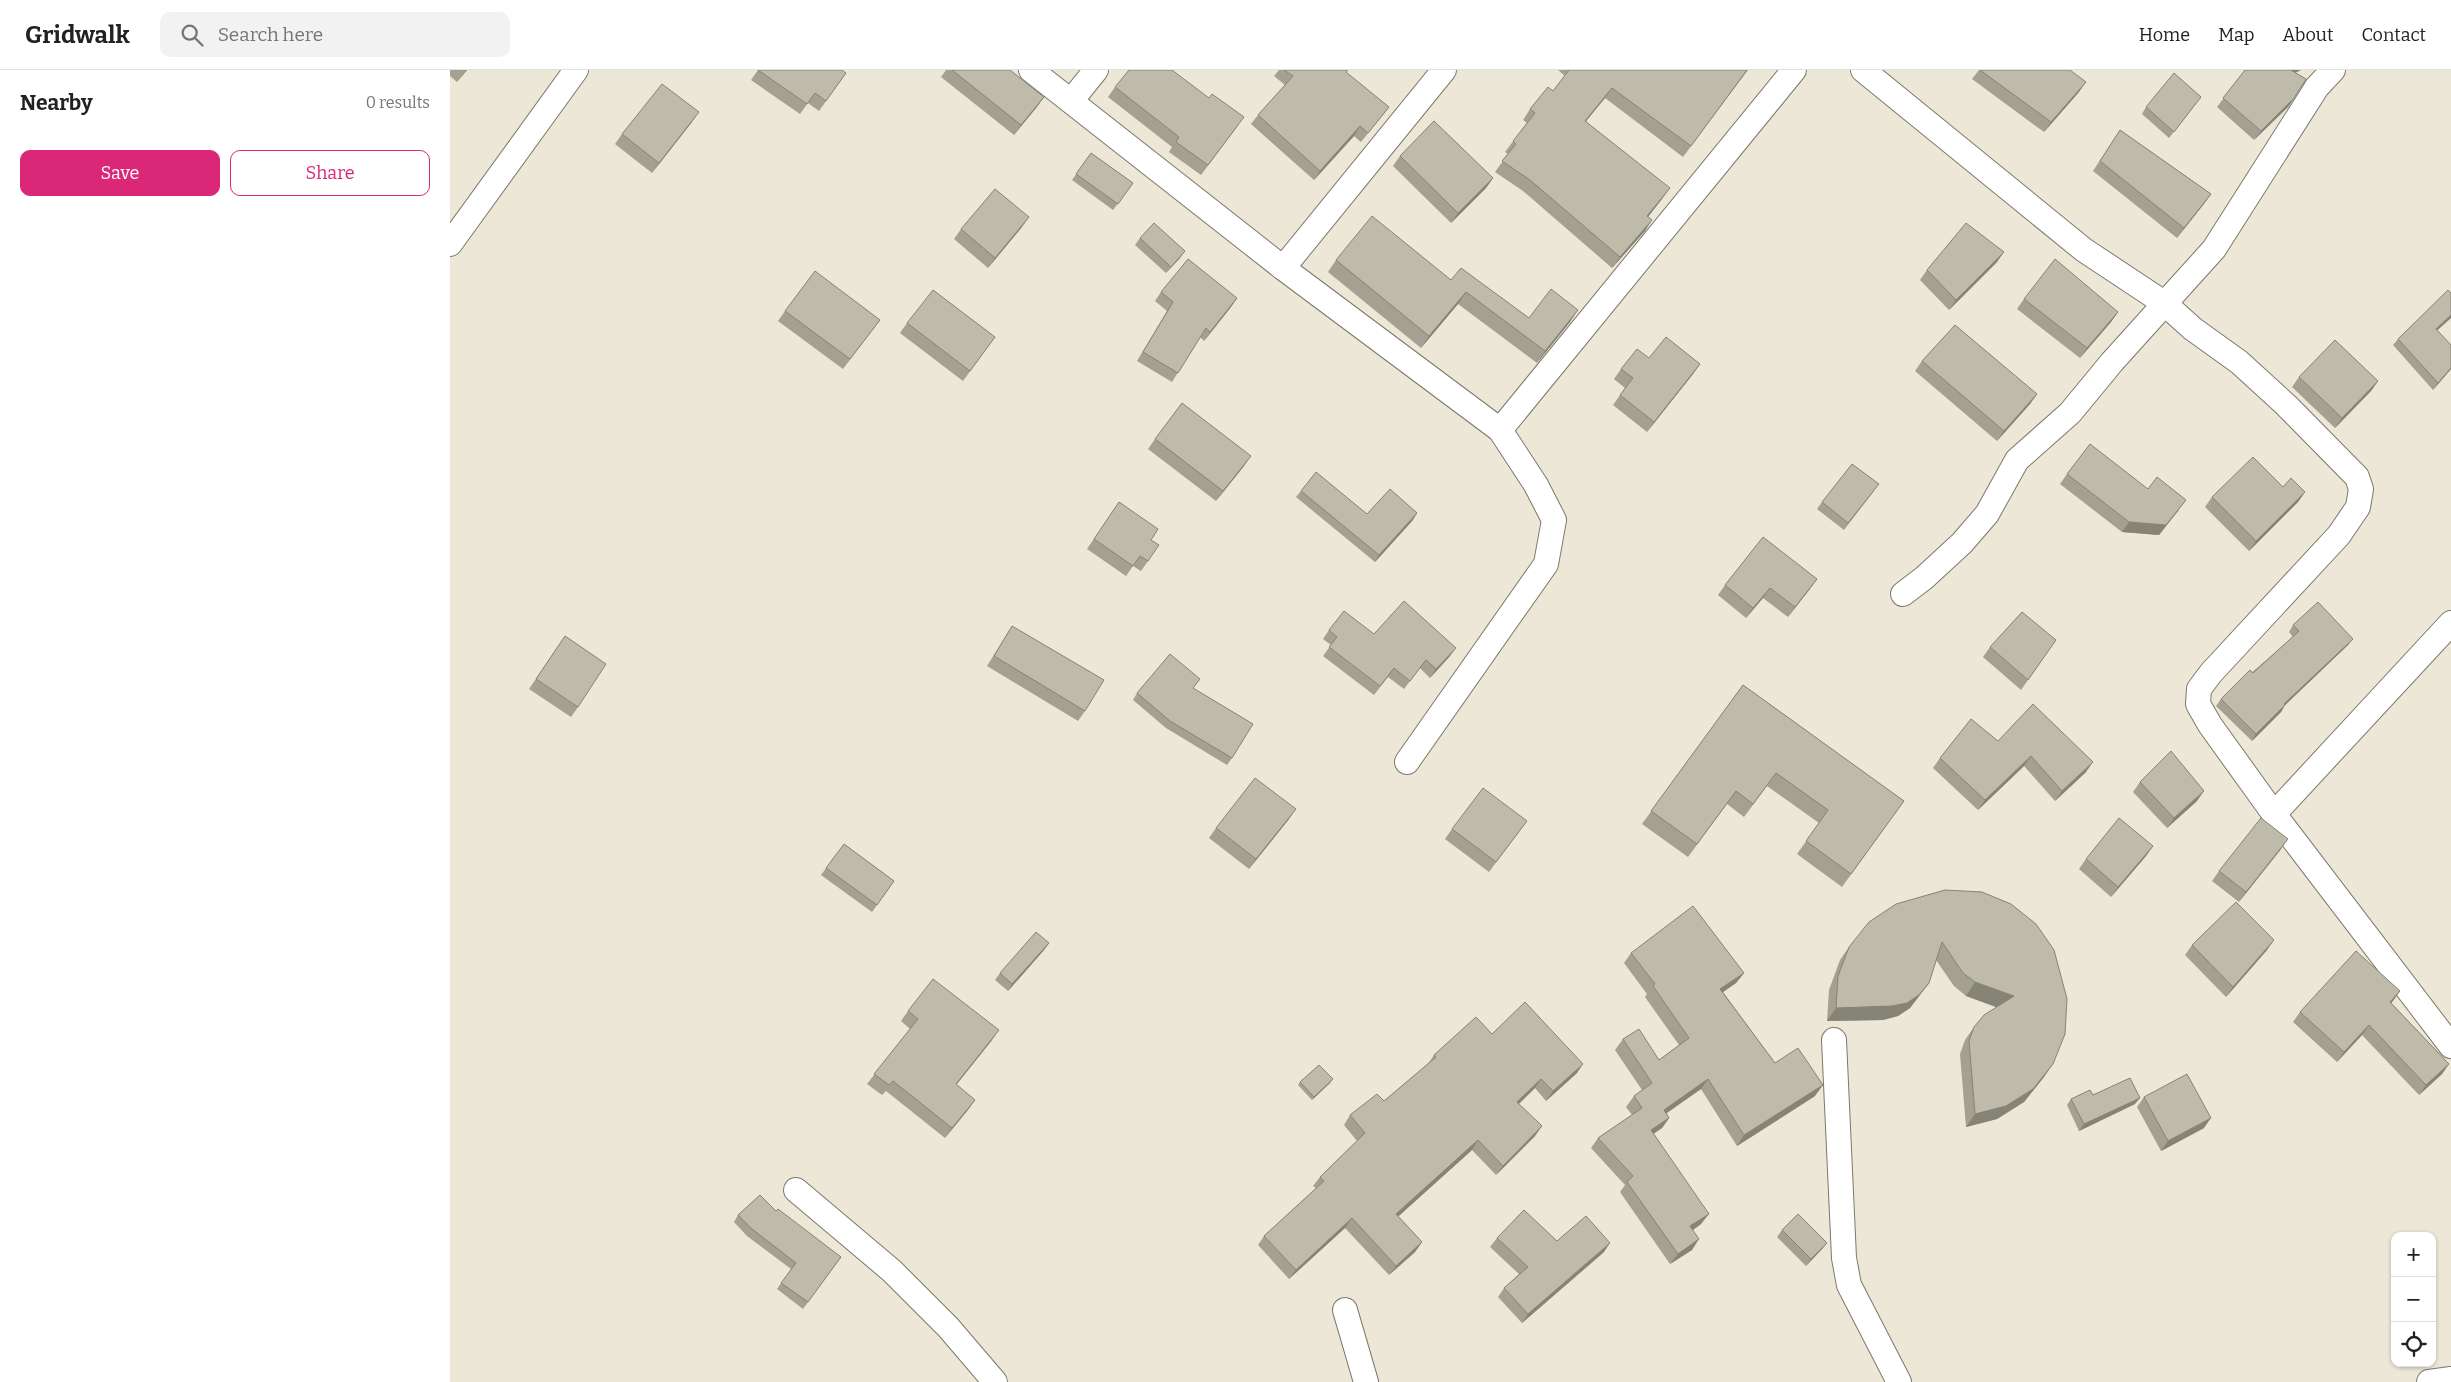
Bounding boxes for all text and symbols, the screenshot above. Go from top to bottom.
search box [160,12,510,57]
text: Gridwalk [25,21,130,49]
icon: search [178,21,206,49]
text: Search here [218,23,323,46]
text: Home [2139,24,2190,46]
text: Map [2218,24,2254,46]
text: About [2282,24,2333,46]
text: Contact [2361,24,2426,46]
text: Nearby [20,90,93,116]
text: 0 results [366,93,430,112]
button: Save [20,150,220,196]
button: Share [230,150,430,196]
map controls [2391,1232,2436,1367]
button: + [2391,1232,2436,1277]
button: − [2391,1277,2436,1322]
button: locate [2391,1322,2436,1367]

